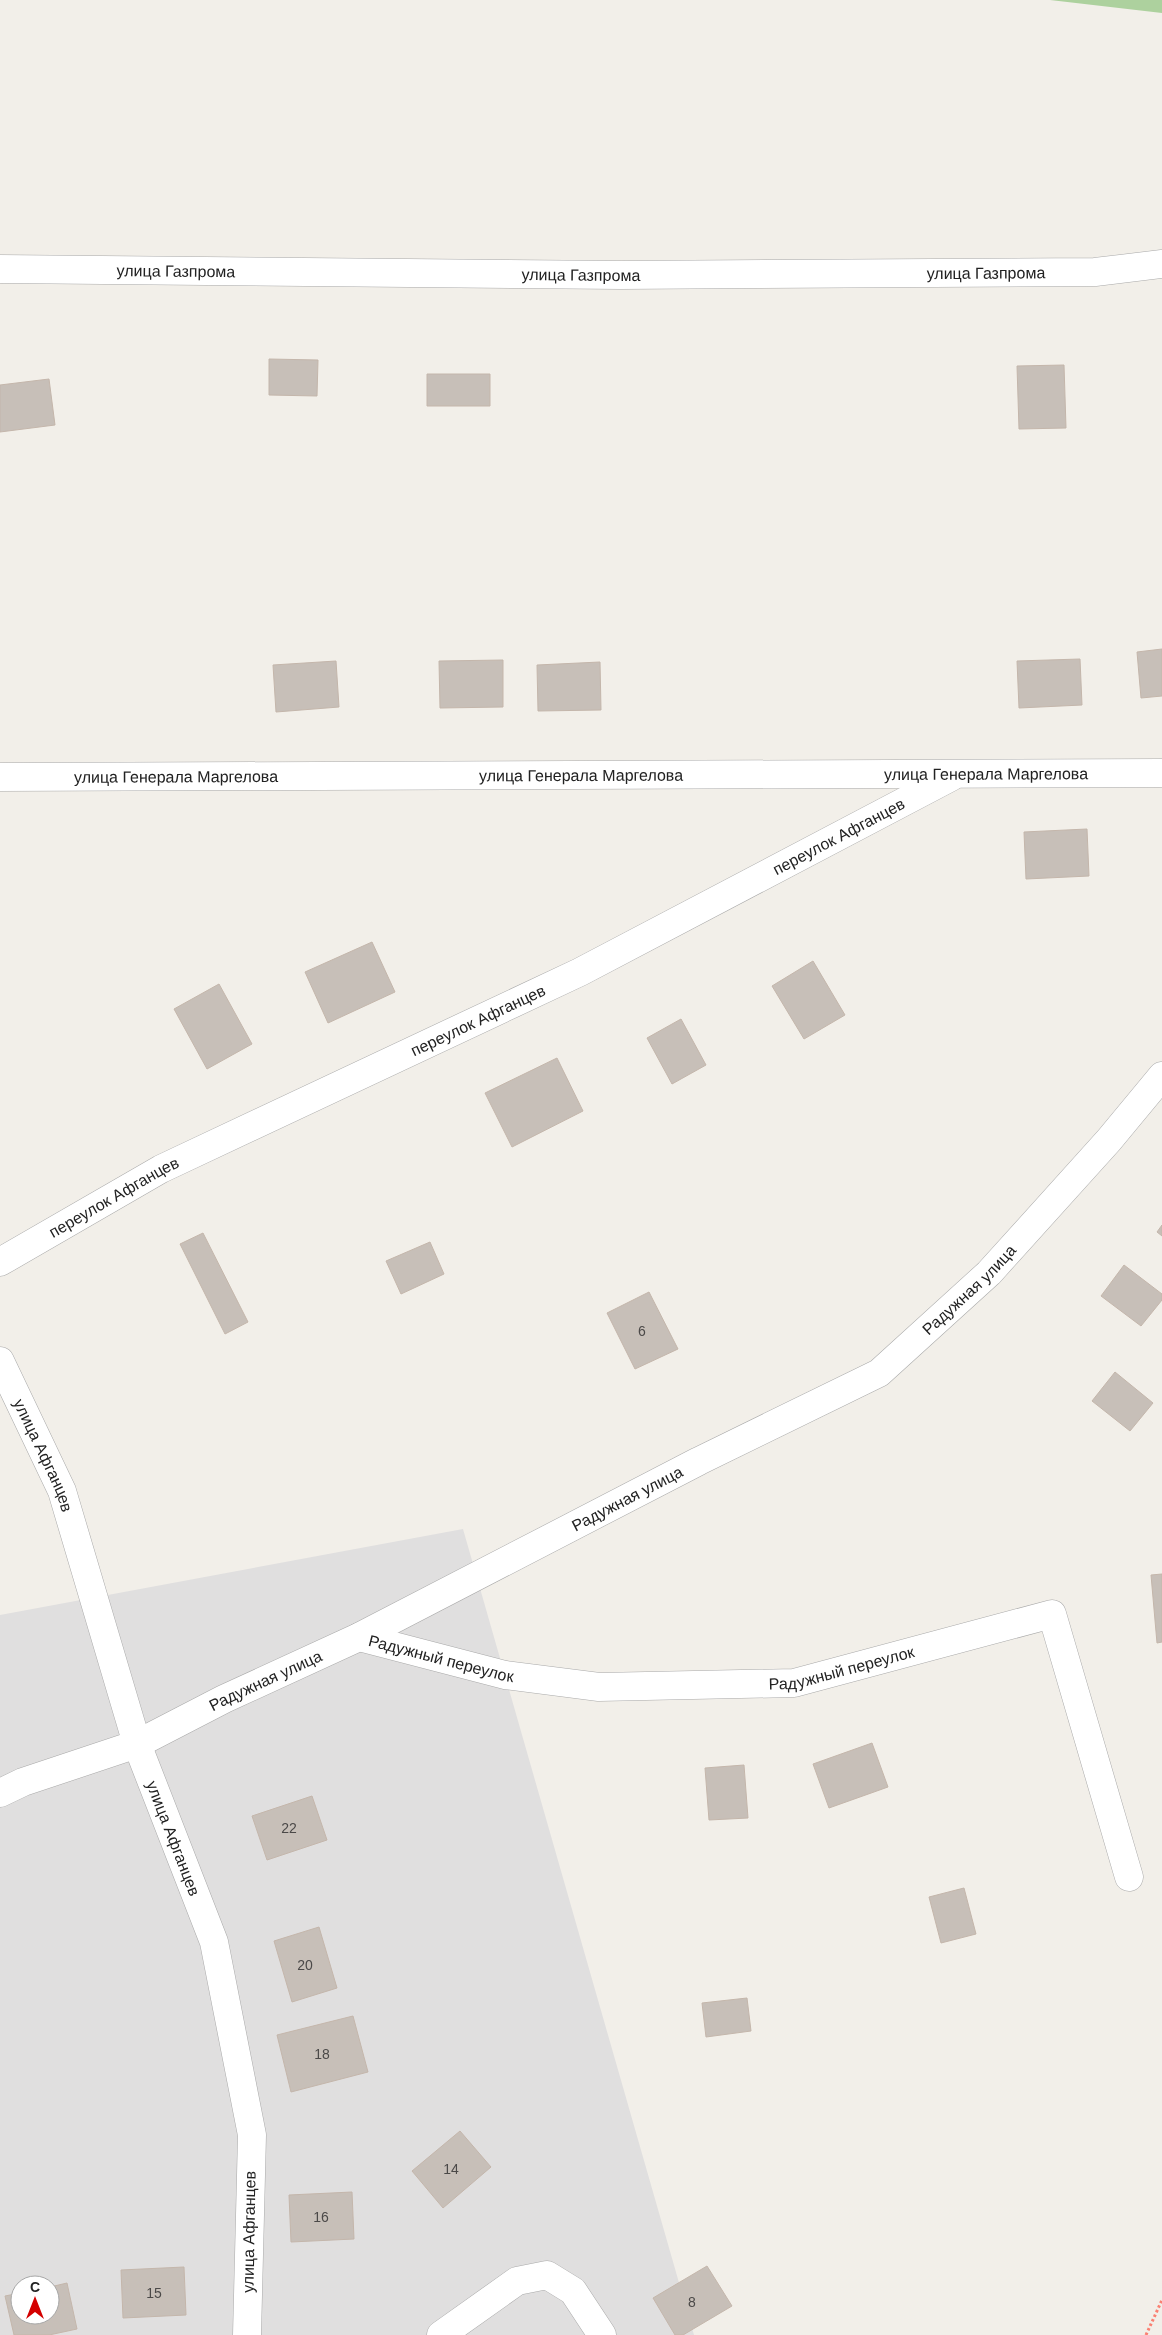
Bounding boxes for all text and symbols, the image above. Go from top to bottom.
street label: улица Газпрома [117,262,236,280]
street label: улица Газпрома [927,264,1045,282]
street label: улица Газпрома [522,266,640,284]
street label: улица Генерала Маргелова [884,765,1088,782]
street label: улица Генерала Маргелова [479,766,683,784]
street label: улица Генерала Маргелова [74,768,278,785]
street label: переулок Афганцев [770,795,907,878]
street label: переулок Афганцев [408,981,548,1059]
street label: переулок Афганцев [46,1154,181,1240]
street label: Радужная улица [919,1241,1019,1338]
house number: 6 [638,1323,646,1339]
street label: улица Афганцев [11,1396,76,1514]
street label: Радужная улица [569,1463,685,1534]
street label: Радужный переулок [367,1631,516,1685]
street label: Радужный переулок [769,1642,917,1692]
street label: Радужная улица [206,1647,324,1714]
street label: улица Афганцев [144,1778,204,1898]
house number: 22 [281,1820,297,1836]
house number: 20 [297,1957,313,1973]
house number: 18 [314,2046,330,2062]
house number: 14 [443,2161,459,2177]
street label: улица Афганцев [239,2171,259,2293]
house number: 16 [313,2209,329,2225]
north arrow [10,2275,60,2325]
text: С [30,2279,40,2295]
house number: 15 [146,2285,162,2301]
house number: 8 [688,2294,696,2310]

